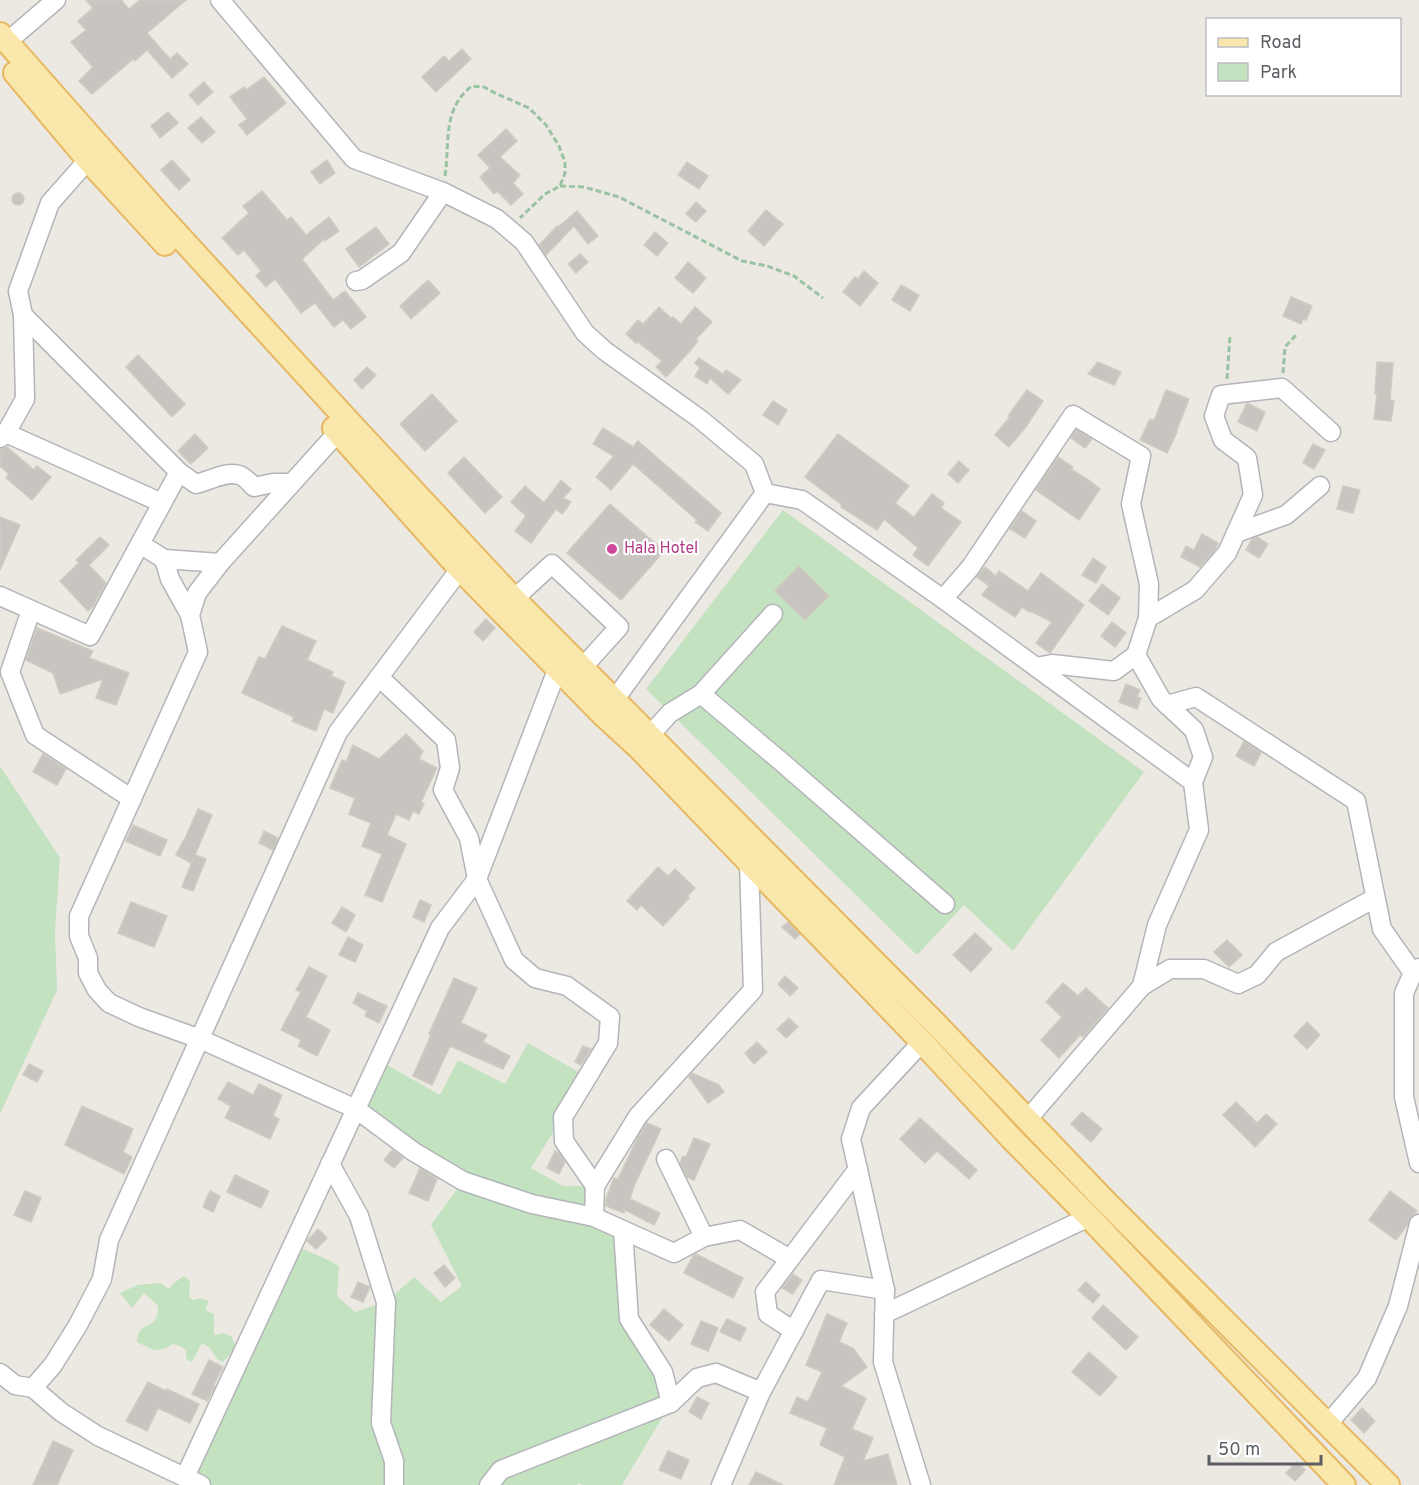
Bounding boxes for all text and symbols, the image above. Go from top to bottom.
legend [1206,18,1401,96]
text: Road [1260,32,1302,55]
text: Park [1260,62,1297,85]
place label: Hala Hotel [624,539,698,559]
marker: Hala Hotel [605,542,619,556]
scale bar [1209,1428,1322,1466]
text: 50 m [1218,1439,1260,1462]

